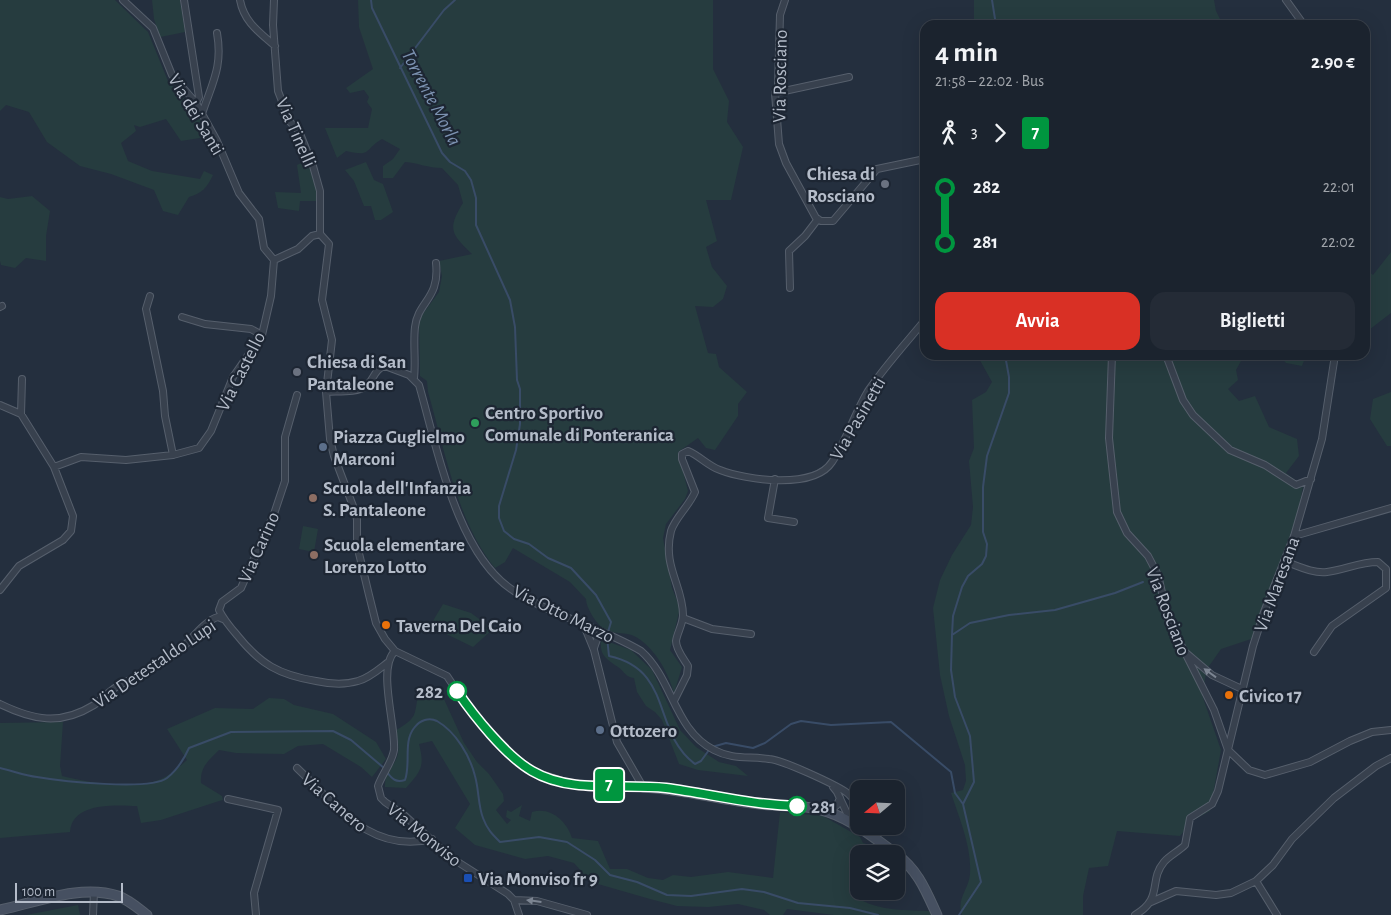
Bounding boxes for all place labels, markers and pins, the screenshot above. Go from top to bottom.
place label: Chiesa di Rosciano [807,165,875,206]
marker: Chiesa di Rosciano [879,178,891,190]
place label: Chiesa di San Pantaleone [307,353,406,394]
marker: Chiesa di San Pantaleone [291,366,303,378]
place label: Centro Sportivo Comunale di Ponteranica [485,404,674,445]
marker: Centro Sportivo Comunale di Ponteranica [469,417,481,429]
place label: Piazza Guglielmo Marconi [333,428,465,469]
marker: Piazza Guglielmo Marconi [317,441,329,453]
place label: Scuola dell'Infanzia S. Pantaleone [323,479,471,520]
marker: Scuola dell'Infanzia S. Pantaleone [307,492,319,504]
place label: Scuola elementare Lorenzo Lotto [324,536,465,577]
marker: Scuola elementare Lorenzo Lotto [308,549,320,561]
place label: Taverna Del Caio [396,617,522,636]
marker: Taverna Del Caio [380,619,392,631]
marker: 282 [447,681,467,701]
place label: 282 [416,683,443,702]
place label: Civico 17 [1239,687,1302,706]
marker: Civico 17 [1223,689,1235,701]
place label: Ottozero [610,722,677,741]
marker: Ottozero [594,724,606,736]
marker: 281 [787,796,807,816]
place label: 281 [811,798,836,817]
place label: Via Monviso fr 9 [478,870,598,889]
marker: Via Monviso fr 9 [462,872,474,884]

